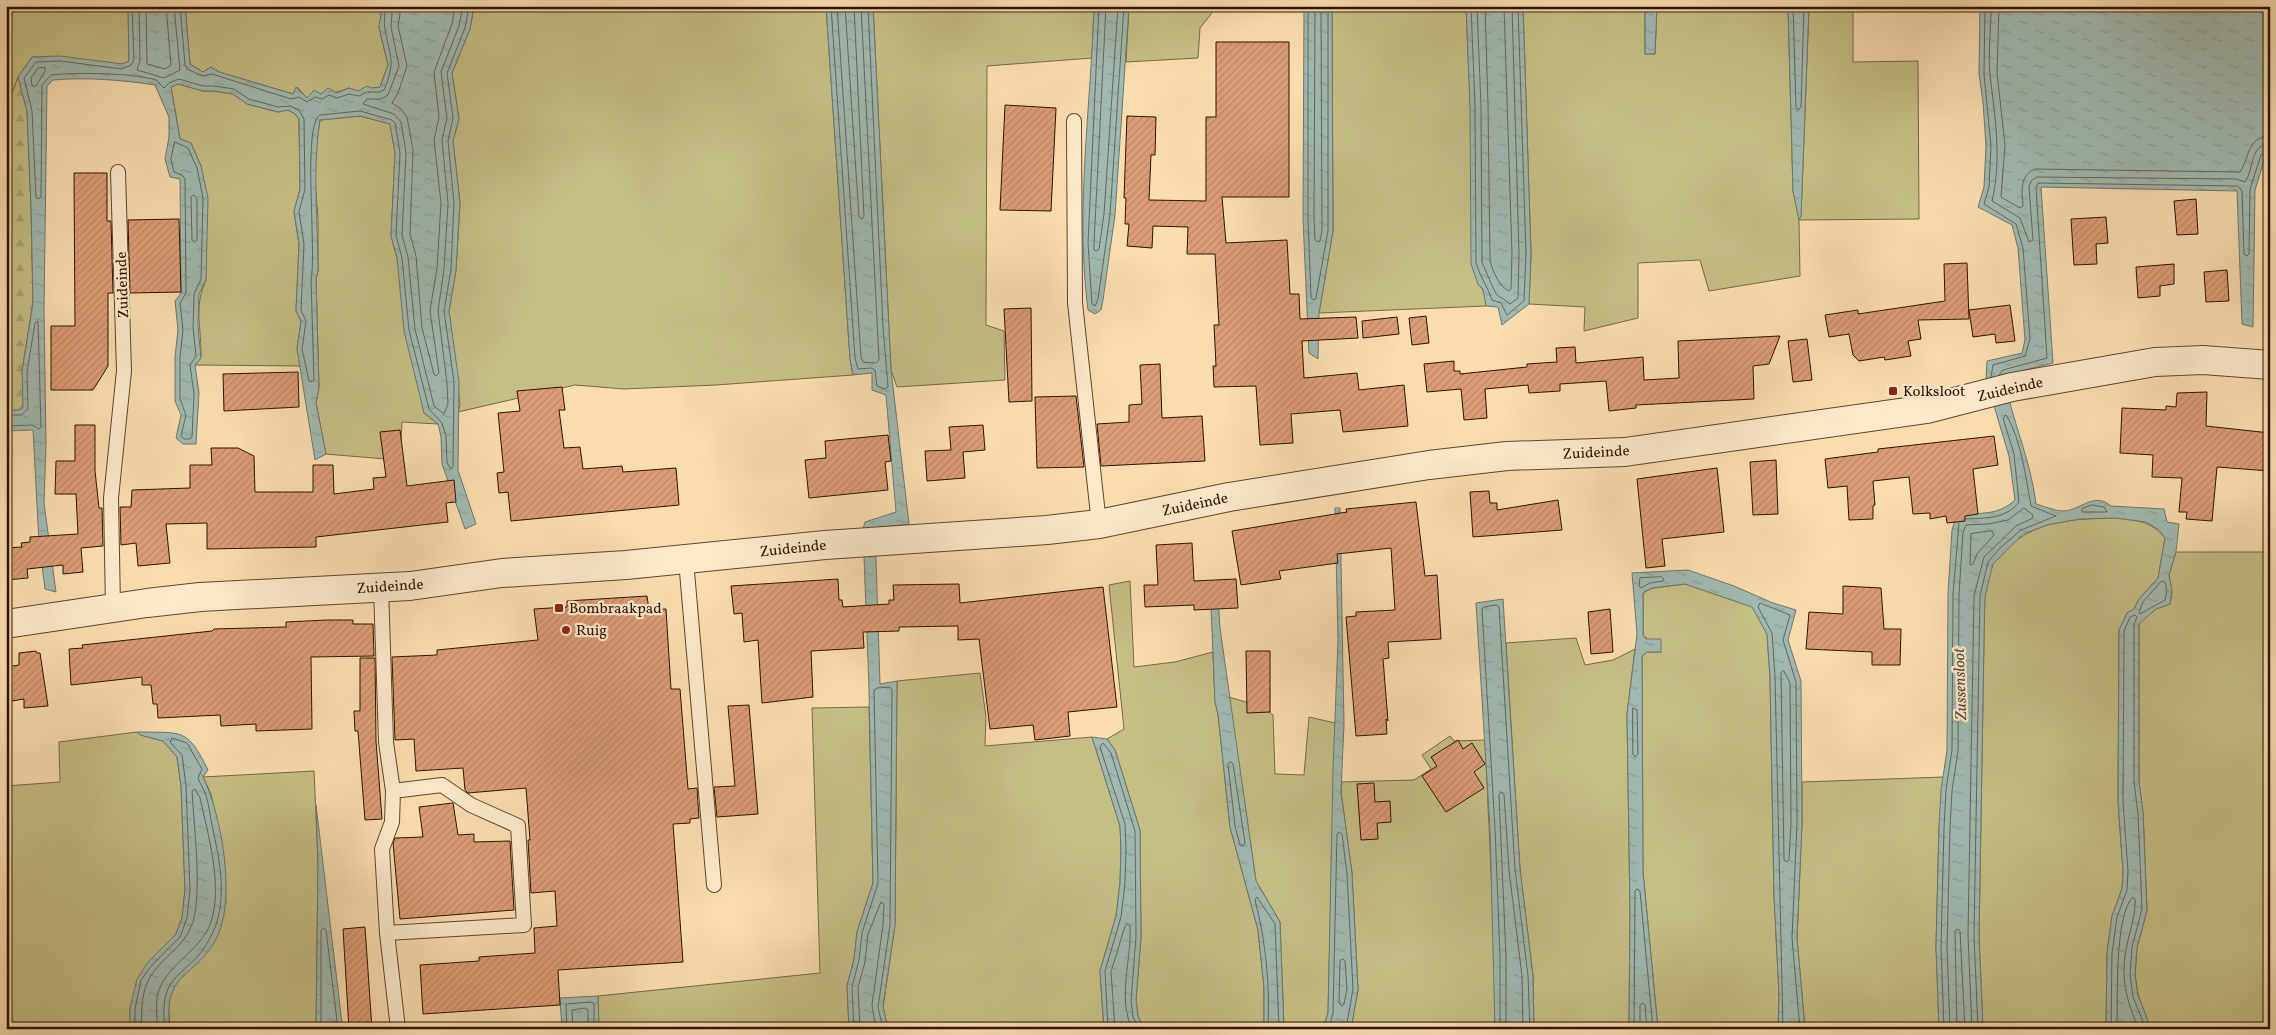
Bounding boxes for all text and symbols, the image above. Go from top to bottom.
street label: Zuideinde [112,251,135,319]
street label: Zuideinde [1975,373,2045,408]
place label: Kolksloot [1903,382,1965,403]
marker: Kolksloot [1887,385,1899,397]
street label: Zuideinde [1562,441,1630,466]
street label: Zuideinde [1160,488,1230,523]
street label: Zuideinde [759,536,828,563]
street label: Zuideinde [356,575,424,600]
place label: Bombraakpad [569,599,662,620]
marker: Bombraakpad [553,602,565,614]
place label: Ruig [576,621,607,642]
marker: Ruig [560,624,572,636]
water label: Zussensloot [1949,647,1973,721]

